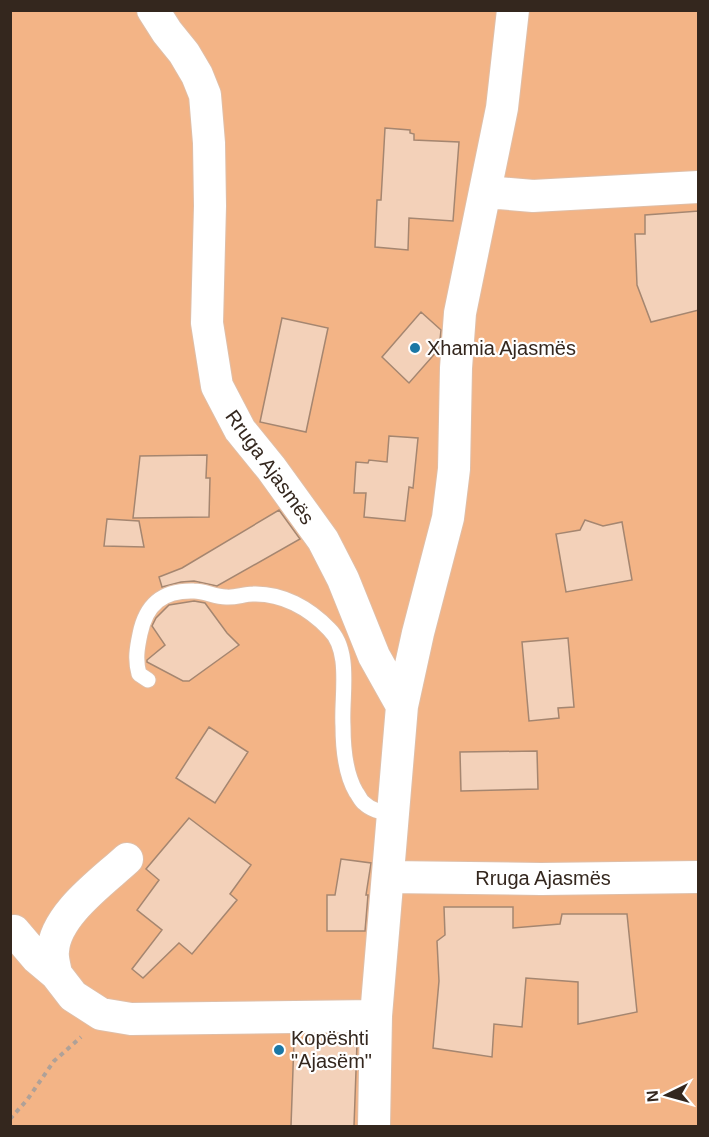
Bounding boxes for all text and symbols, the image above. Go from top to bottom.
place label: Xhamia Ajasmës [427,337,576,359]
marker: Xhamia Ajasmës [408,341,422,355]
street label: Rruga Ajasmës [221,406,319,528]
street label: Rruga Ajasmës [475,867,611,889]
place label: Kopështi "Ajasëm" [291,1027,372,1072]
marker: Kopështi "Ajasëm" [272,1043,286,1057]
north arrow [637,1065,697,1125]
text: N [644,1090,662,1103]

